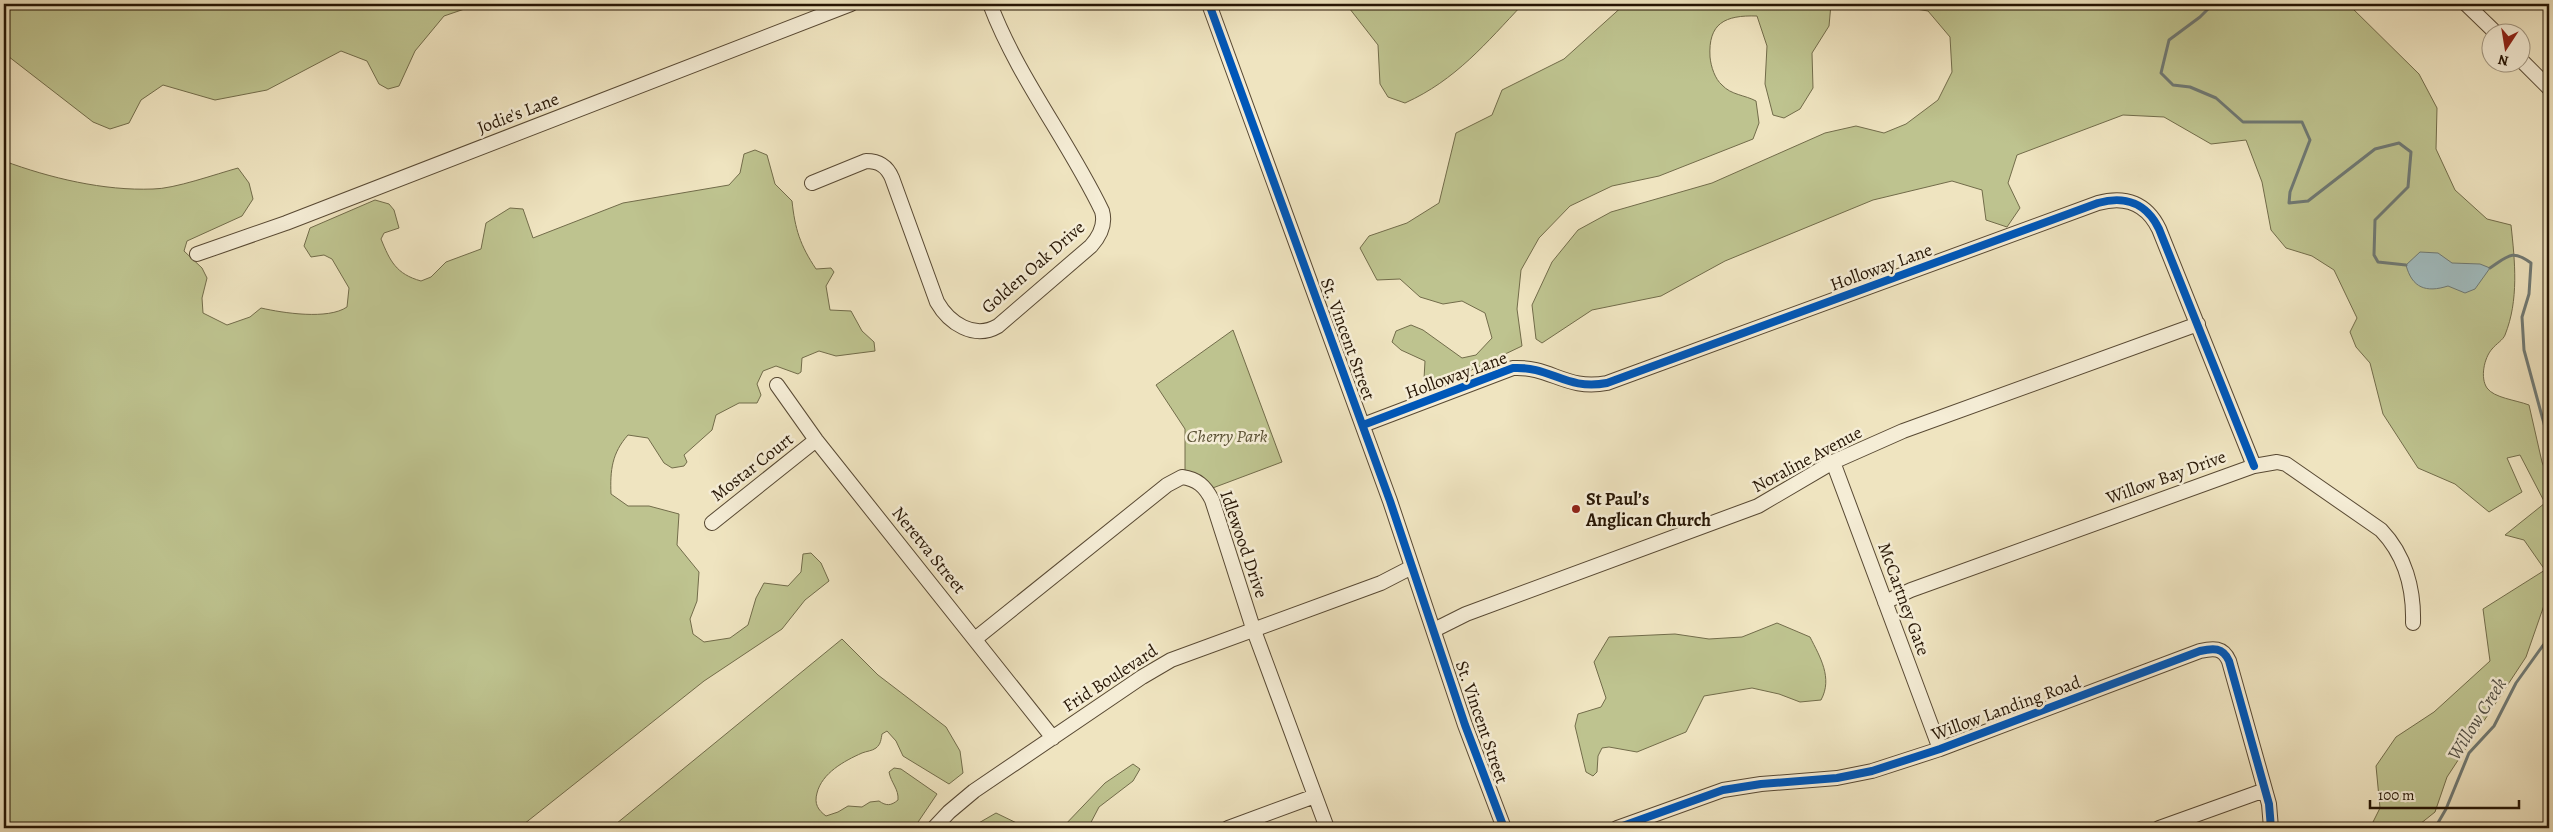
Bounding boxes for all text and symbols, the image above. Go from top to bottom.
north arrow [2480,22,2530,72]
text: N [2496,50,2510,71]
street label: Jodie's Lane [474,86,562,140]
street label: Golden Oak Drive [976,215,1090,319]
street label: Holloway Lane [1827,237,1935,297]
street label: St. Vincent Street [1315,275,1381,403]
street label: Holloway Lane [1402,345,1510,405]
street label: Noraline Avenue [1748,420,1866,498]
park label: Cherry Park [1187,424,1267,448]
street label: Mostar Court [706,427,798,507]
street label: Willow Bay Drive [2102,444,2229,510]
street label: Idlewood Drive [1214,487,1274,601]
place label: St Paul’s Anglican Church [1585,487,1711,532]
street label: Neretva Street [887,502,971,599]
marker: St Paul’s Anglican Church [1570,503,1582,515]
street label: McCartney Gate [1872,539,1936,659]
street label: Frid Boulevard [1058,638,1162,718]
street label: St. Vincent Street [1450,657,1514,787]
street label: Willow Landing Road [1927,670,2084,746]
water label: Willow Creek [2441,673,2513,765]
scale bar [2370,777,2519,809]
text: 100 m [2378,785,2415,805]

